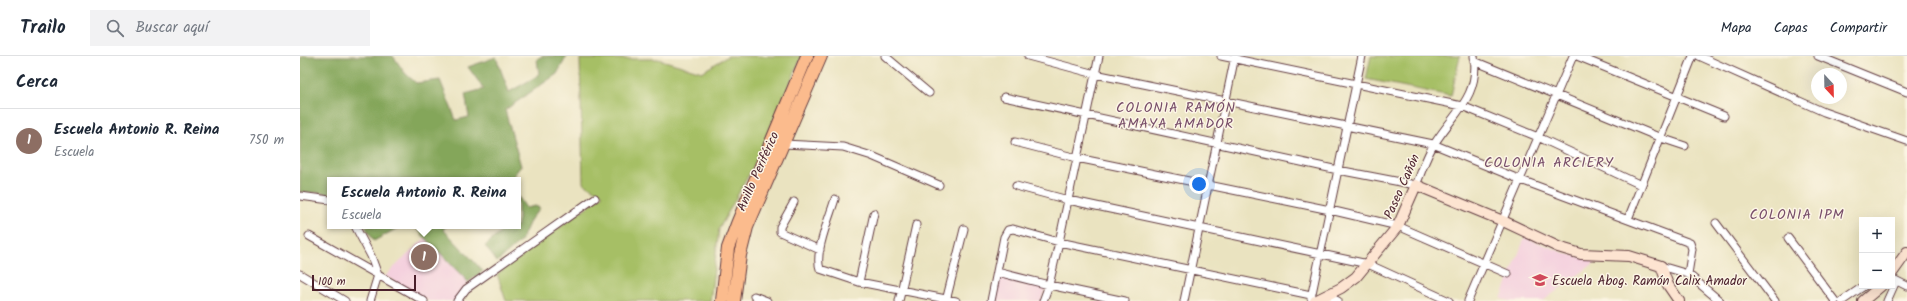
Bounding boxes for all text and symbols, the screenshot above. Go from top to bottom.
search box [90,10,370,46]
text: Trailo [20,13,66,43]
text: Buscar aquí [136,16,208,40]
icon: search [104,17,126,39]
text: Mapa [1721,17,1752,39]
text: Capas [1774,17,1808,39]
text: Compartir [1830,17,1887,39]
north arrow [1811,68,1847,104]
text: Cerca [16,69,58,96]
district label: COLONIA RAMÓN AMAYA AMADOR [1116,97,1236,135]
text: Escuela Antonio R. Reina [54,118,219,142]
street label: Anillo Periférico [731,128,785,215]
text: 1 [27,130,31,151]
text: 750 m [249,130,284,151]
text: Escuela [54,142,94,163]
street label: Paseo Cañón [1379,151,1426,223]
district label: COLONIA ARCIERY [1484,152,1614,174]
your location [1189,174,1209,194]
popup [327,177,521,229]
text: Escuela Antonio R. Reina [341,181,507,205]
district label: COLONIA IPM [1749,204,1845,226]
text: Escuela [341,205,382,226]
map controls [1859,217,1895,289]
button: + [1859,217,1895,253]
pin: 1 [411,242,437,272]
button: − [1859,253,1895,289]
school or university icon: Escuela Abog. Ramón Calix Amador [1531,271,1549,289]
place label: Escuela Abog. Ramón Calix Amador [1552,271,1747,292]
scale bar [312,273,416,292]
text: 100 m [318,273,346,291]

